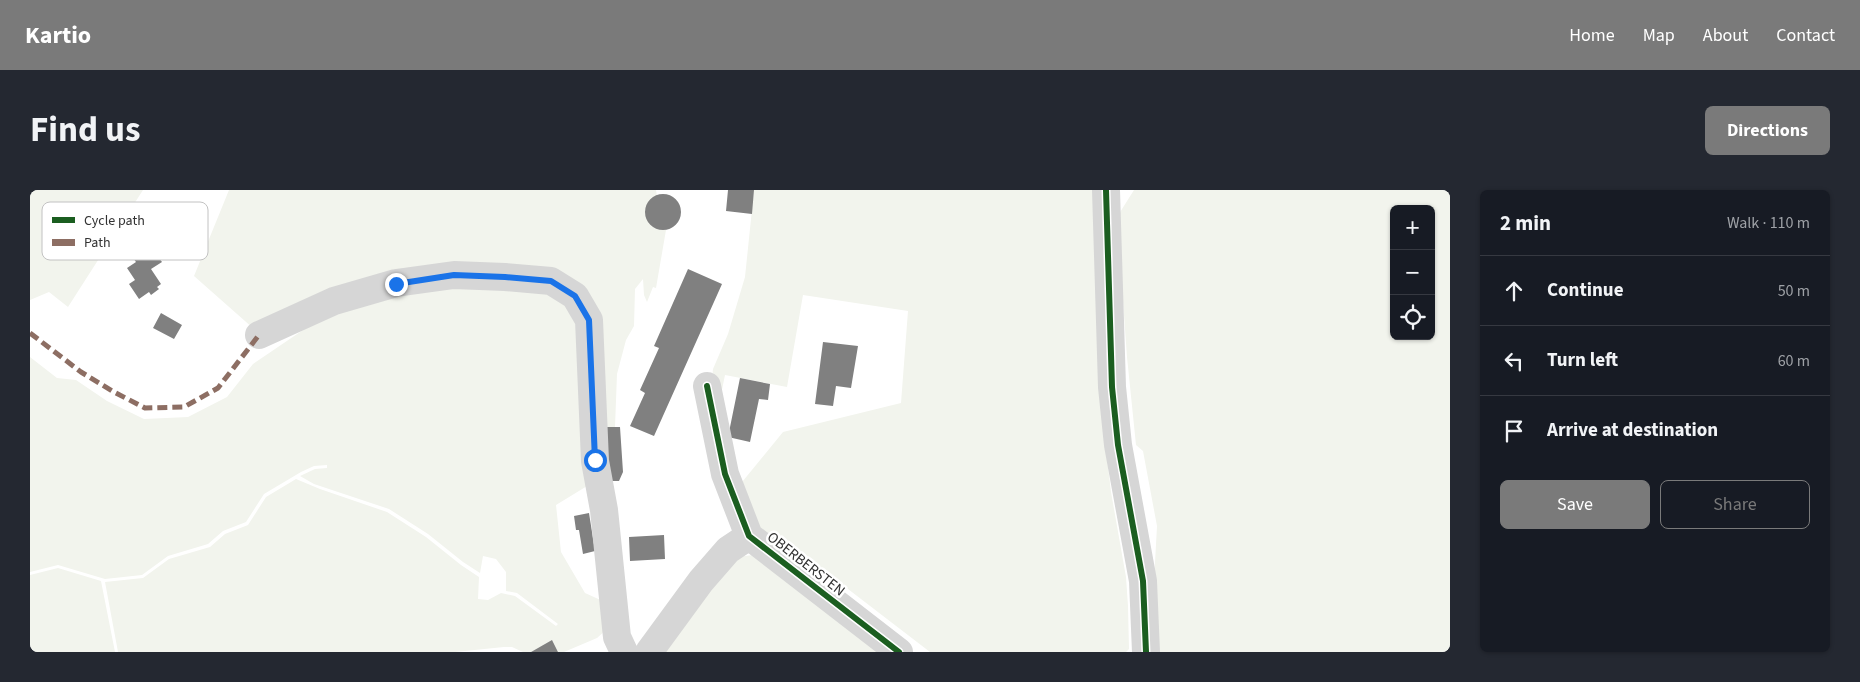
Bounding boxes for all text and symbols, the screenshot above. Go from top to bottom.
text: Kartio [25,18,91,53]
text: Home [1569,23,1615,48]
text: Map [1643,23,1675,48]
text: About [1703,23,1748,48]
text: Contact [1776,23,1835,48]
text: Find us [30,105,140,155]
button: Directions [1705,106,1830,155]
legend [42,202,208,260]
map controls [1390,205,1435,340]
button: + [1390,205,1435,250]
text: 2 min [1500,208,1551,238]
text: Cycle path [84,211,145,231]
text: Walk · 110 m [1727,212,1810,234]
text: Path [84,233,111,253]
button: − [1390,250,1435,295]
route end [385,273,408,296]
icon: ahead [1500,277,1528,305]
text: Continue [1547,277,1624,304]
text: 50 m [1778,280,1810,302]
button: locate [1390,295,1435,340]
icon: left [1500,347,1528,375]
text: Turn left [1547,347,1618,374]
text: 60 m [1778,350,1810,372]
icon: arrive [1500,417,1528,445]
text: Arrive at destination [1547,417,1718,444]
route start [584,449,607,472]
button: Save [1500,480,1650,529]
button: Share [1660,480,1810,529]
street label: OBERBERSTEN [763,527,849,601]

